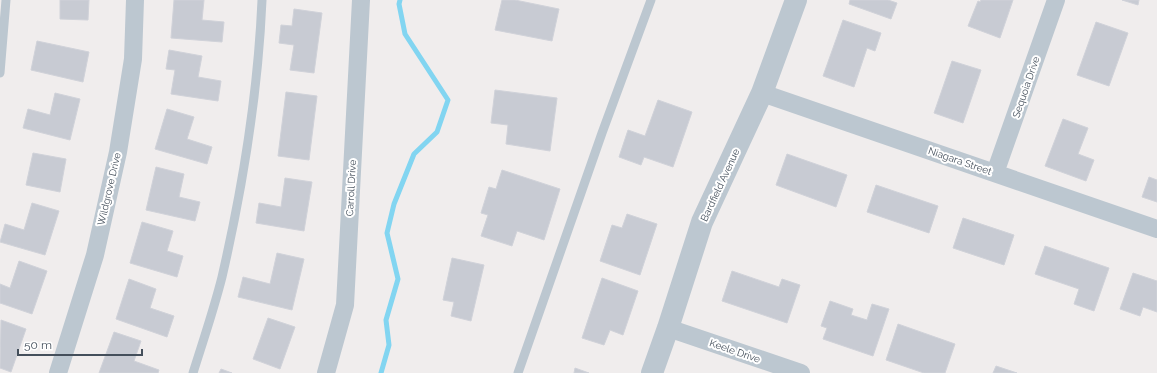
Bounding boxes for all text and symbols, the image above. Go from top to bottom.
street label: Sequoia Drive [1010,55,1042,119]
street label: Niagara Street [927,145,994,177]
street label: Bardfield Avenue [698,147,742,223]
street label: Wildgrove Drive [95,151,123,226]
street label: Carroll Drive [344,159,358,217]
scale bar [18,331,142,357]
street label: Keele Drive [708,337,762,365]
text: 50 m [24,338,52,352]

